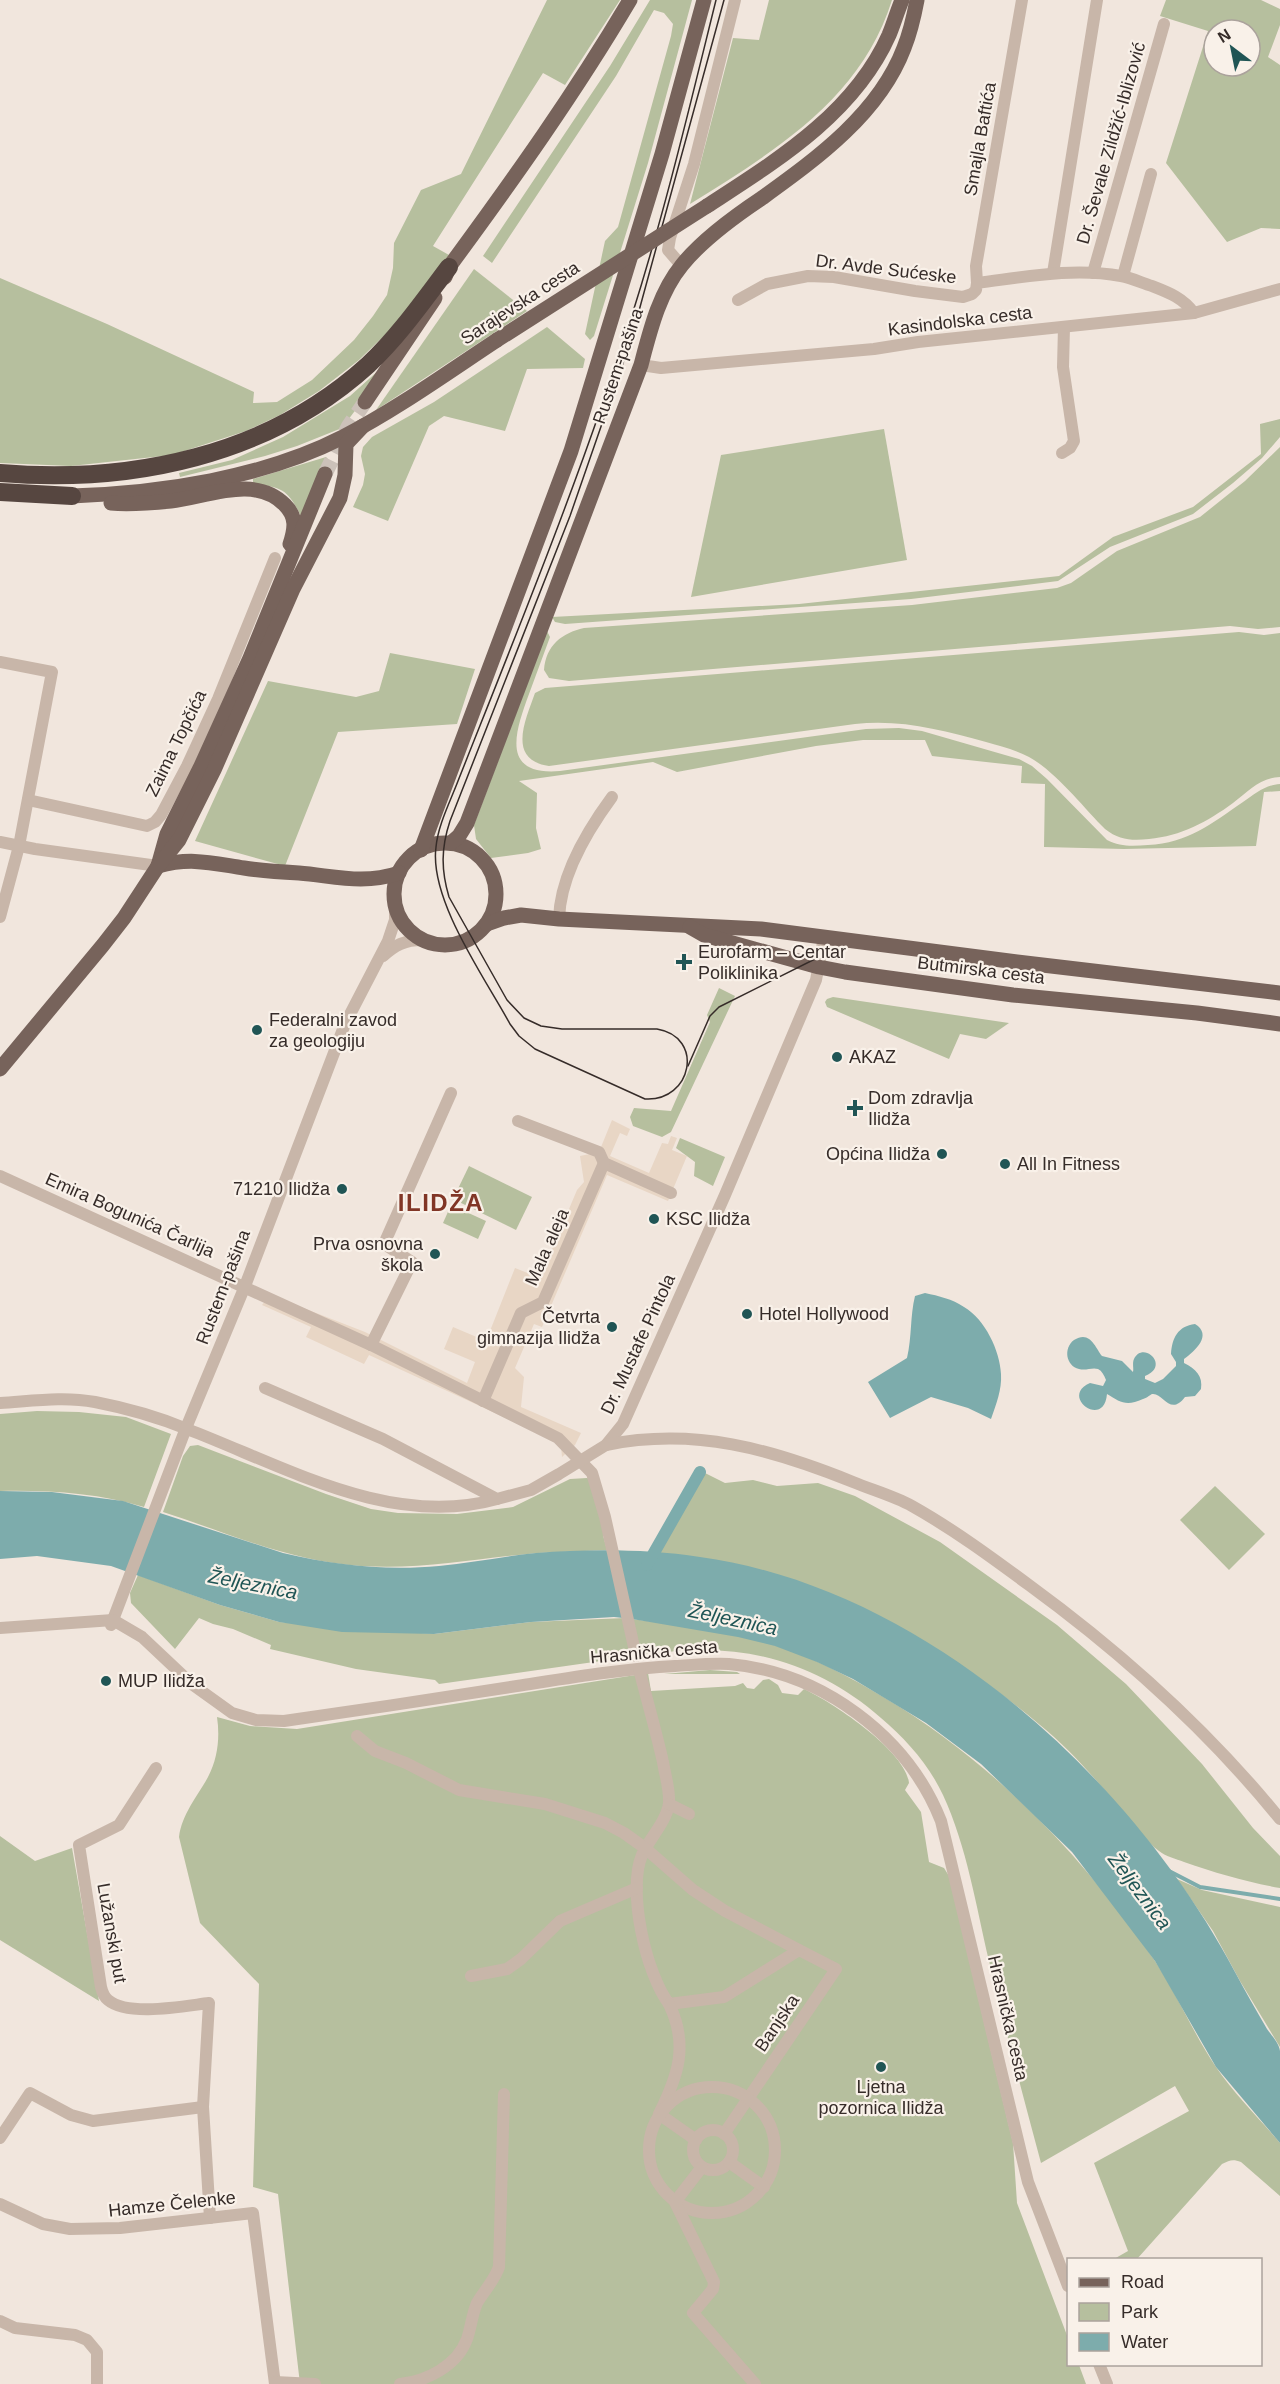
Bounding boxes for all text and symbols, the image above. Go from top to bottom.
north arrow [1202,18,1262,78]
text: N [1215,25,1234,46]
street label: Dr. Ševale Zildžić-Iblizović [1072,39,1149,246]
street label: Smajla Baftića [960,80,1000,197]
street label: Dr. Avde Sućeske [814,250,958,288]
street label: Sarajevska cesta [457,257,584,349]
street label: Kasindolska cesta [887,302,1034,340]
street label: Rustem-pašina [589,305,647,426]
street label: Zaima Topčića [142,686,211,799]
place label: Eurofarm – Centar Poliklinika [698,942,846,983]
street label: Butmirska cesta [916,952,1047,988]
marker: Eurofarm – Centar Poliklinika [675,953,693,971]
place label: Federalni zavod za geologiju [269,1010,397,1051]
marker: Federalni zavod za geologiju [250,1023,264,1037]
place label: AKAZ [849,1047,896,1067]
marker: AKAZ [830,1050,844,1064]
place label: Dom zdravlja Ilidža [868,1088,974,1129]
marker: Dom zdravlja Ilidža [846,1099,864,1117]
place label: Općina Ilidža [826,1144,931,1164]
marker: Općina Ilidža [935,1147,949,1161]
place label: All In Fitness [1017,1154,1120,1174]
marker: All In Fitness [998,1157,1012,1171]
street label: Emira Bogunića Čarlija [42,1168,219,1262]
place label: 71210 Ilidža [233,1179,331,1199]
marker: 71210 Ilidža [335,1182,349,1196]
district label: ILIDŽA [398,1189,484,1216]
street label: Mala aleja [521,1205,573,1289]
place label: KSC Ilidža [666,1209,751,1229]
marker: KSC Ilidža [647,1212,661,1226]
street label: Rustem-pašina [192,1226,254,1347]
place label: Prva osnovna škola [313,1234,424,1275]
marker: Prva osnovna škola [428,1247,442,1261]
street label: Dr. Mustafe Pintola [597,1270,680,1417]
place label: Hotel Hollywood [759,1304,889,1324]
place label: Četvrta gimnazija Ilidža [477,1306,601,1348]
marker: Hotel Hollywood [740,1307,754,1321]
marker: Četvrta gimnazija Ilidža [605,1320,619,1334]
water label: Željeznica [206,1564,299,1603]
water label: Željeznica [686,1599,779,1639]
street label: Hrasnička cesta [589,1636,720,1668]
place label: MUP Ilidža [118,1671,206,1691]
marker: MUP Ilidža [99,1674,113,1688]
water label: Željeznica [1104,1848,1176,1934]
street label: Lužanski put [93,1881,131,1985]
street label: Hrasnička cesta [984,1953,1032,2084]
street label: Banjska [751,1990,804,2055]
marker: Ljetna pozornica Ilidža [874,2060,888,2074]
place label: Ljetna pozornica Ilidža [818,2077,945,2118]
street label: Hamze Čelenke [107,2186,237,2221]
legend [1067,2258,1262,2366]
text: Road [1121,2272,1164,2292]
text: Park [1121,2302,1159,2322]
text: Water [1121,2332,1168,2352]

